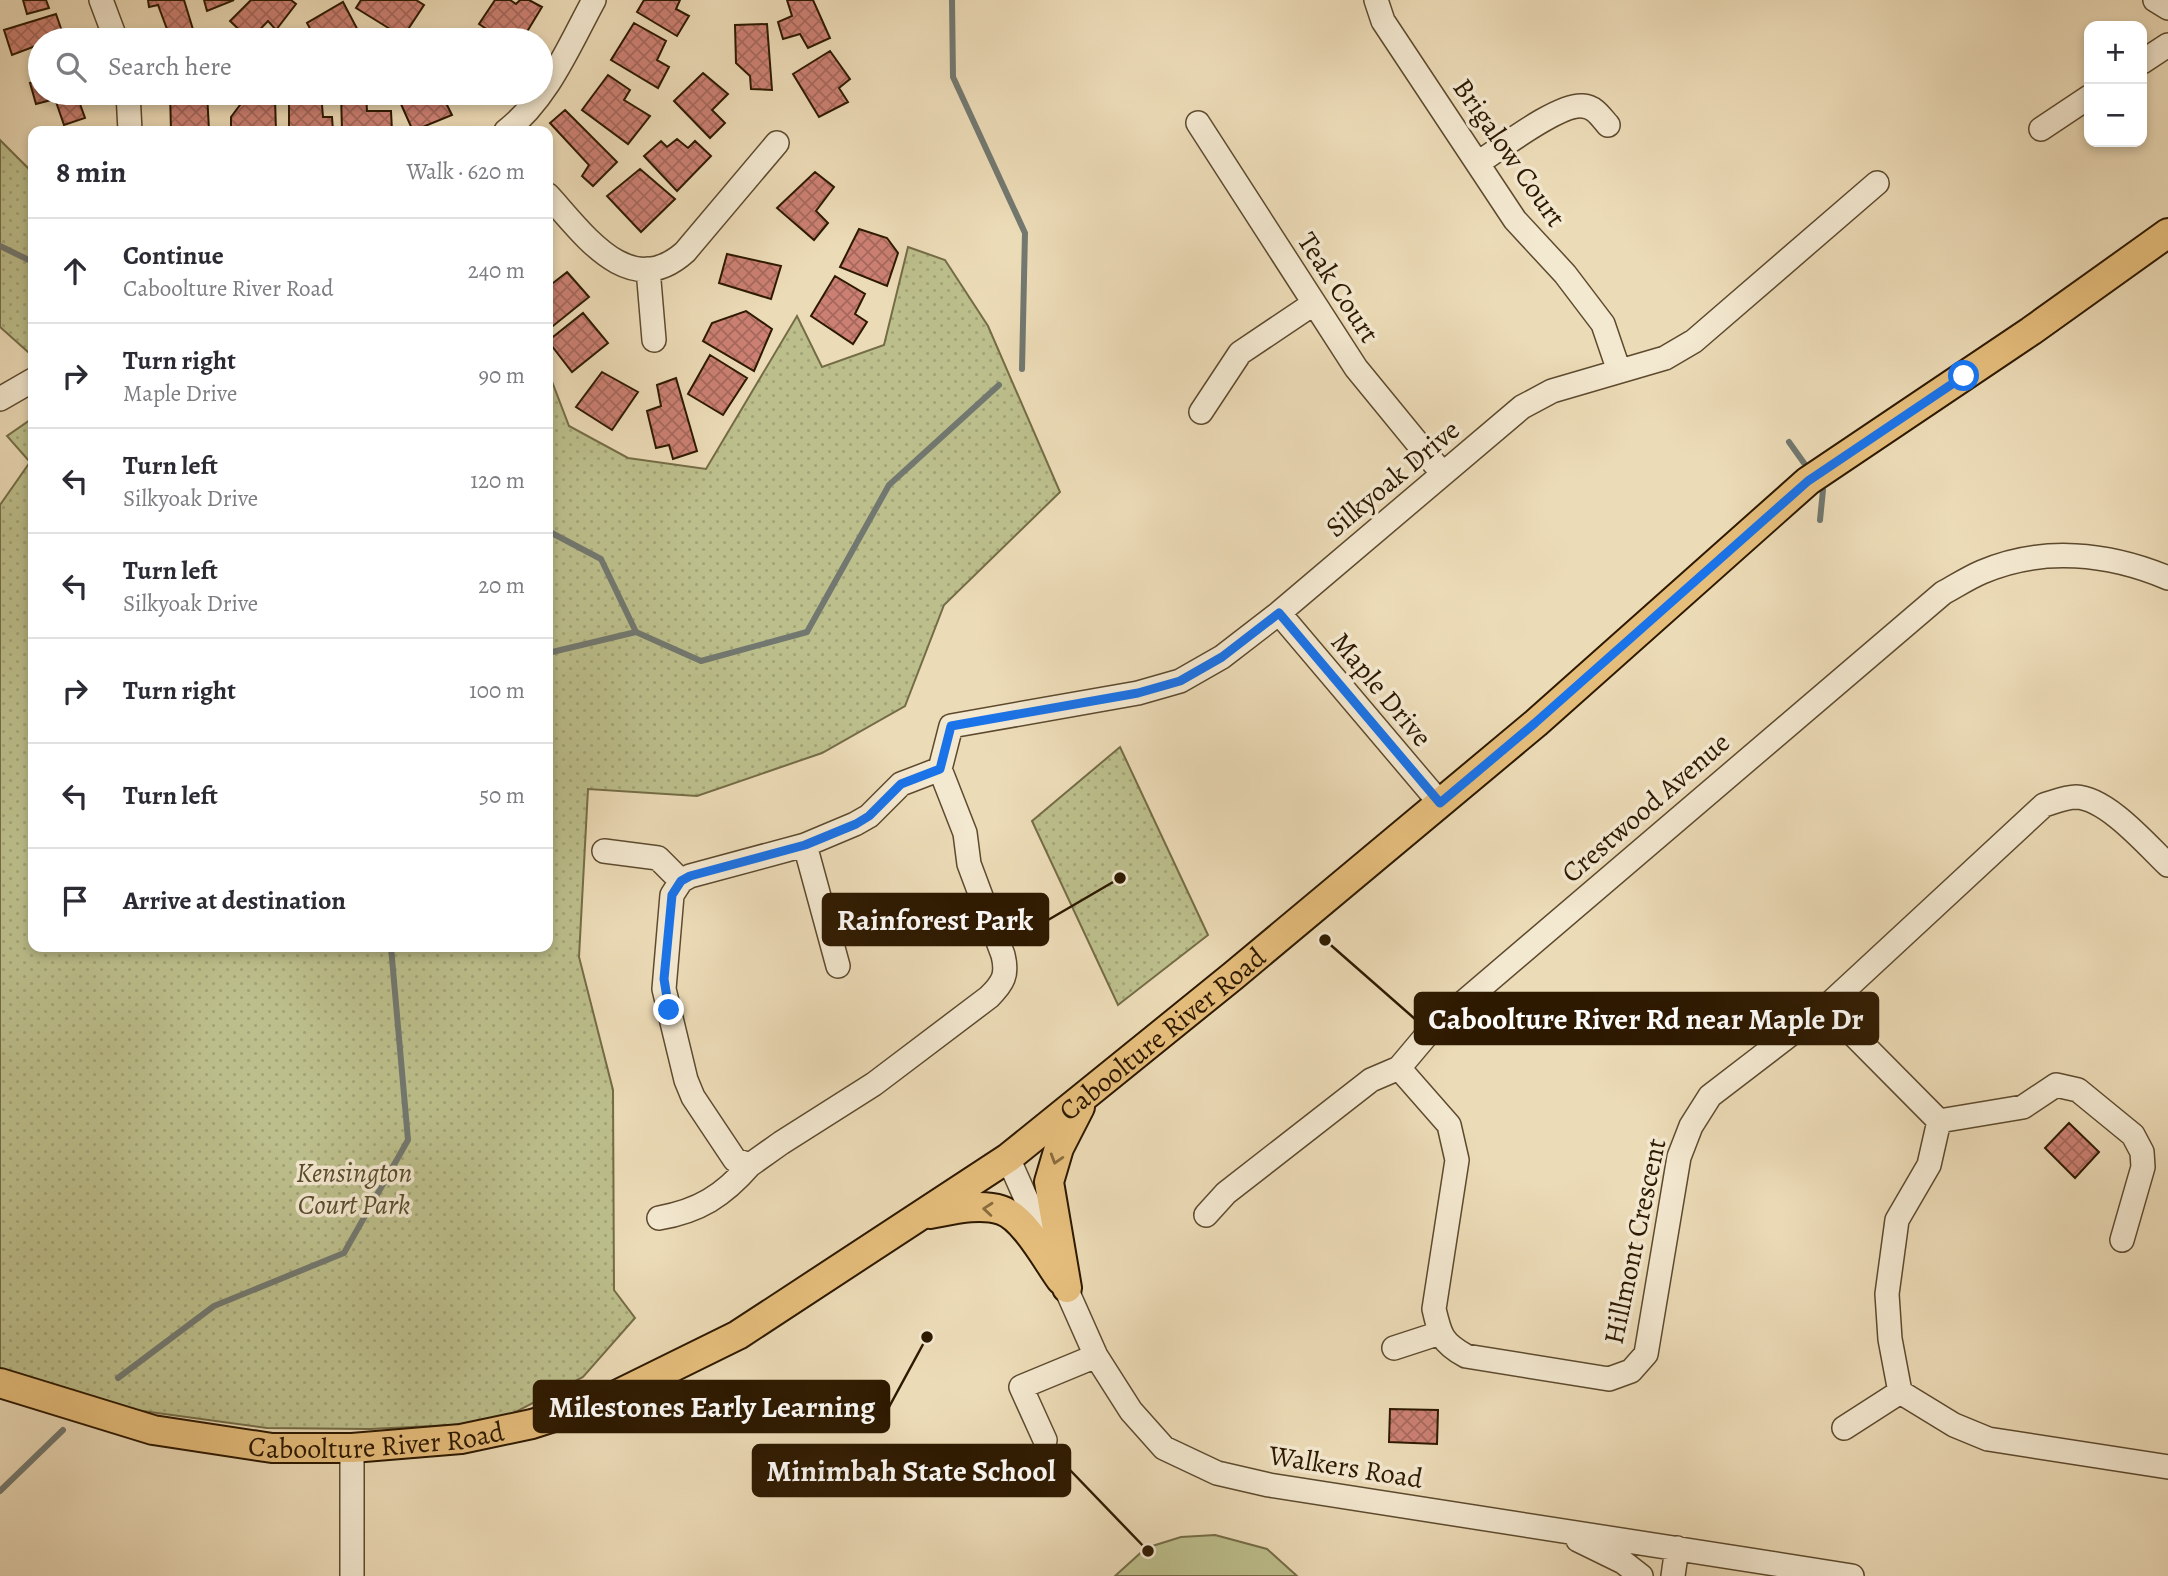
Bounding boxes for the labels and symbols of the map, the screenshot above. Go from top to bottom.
street label: Brigalow Court [1444,71,1574,234]
street label: Teak Court [1288,225,1388,350]
route start [1948,360,1979,391]
street label: Silkyoak Drive [1317,411,1468,546]
street label: Maple Drive [1322,624,1440,755]
street label: Crestwood Avenue [1553,724,1738,892]
callout: Rainforest Park [823,894,1048,945]
text: Rainforest Park [837,900,1034,940]
street label: Caboolture River Road [1051,938,1275,1130]
callout: Caboolture River Rd near Maple Dr [1415,993,1878,1044]
route end [653,994,684,1025]
text: Caboolture River Rd near Maple Dr [1428,999,1864,1039]
street label: Hillmont Crescent [1595,1135,1675,1348]
one-way arrow [1049,1152,1064,1164]
park label: Kensington Court Park [296,1154,412,1224]
one-way arrow [982,1202,993,1217]
callout: Milestones Early Learning [534,1381,889,1432]
text: Milestones Early Learning [549,1387,876,1427]
street label: Caboolture River Road [246,1412,509,1468]
street label: Walkers Road [1265,1436,1427,1498]
callout: Minimbah State School [753,1445,1070,1496]
text: Minimbah State School [766,1451,1056,1491]

